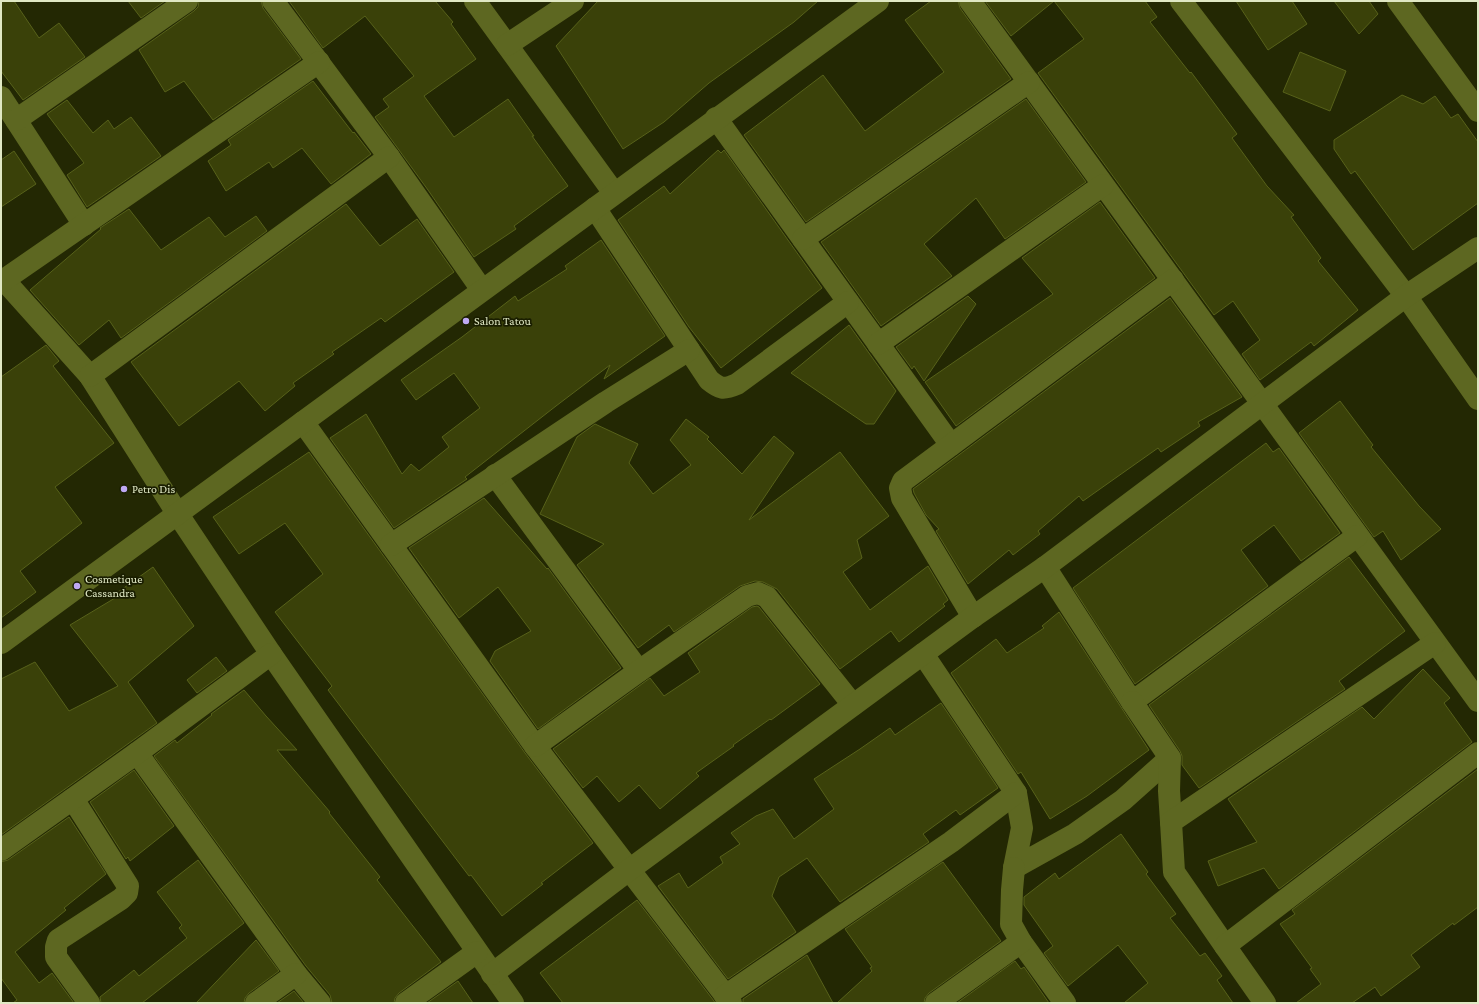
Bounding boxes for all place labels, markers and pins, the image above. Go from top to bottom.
place label: Salon Tatou [474,314,531,328]
marker: Salon Tatou [461,316,471,326]
place label: Petro Dis [132,482,175,496]
marker: Petro Dis [119,484,129,494]
place label: Cosmetique Cassandra [85,572,143,600]
marker: Cosmetique Cassandra [72,581,82,591]

